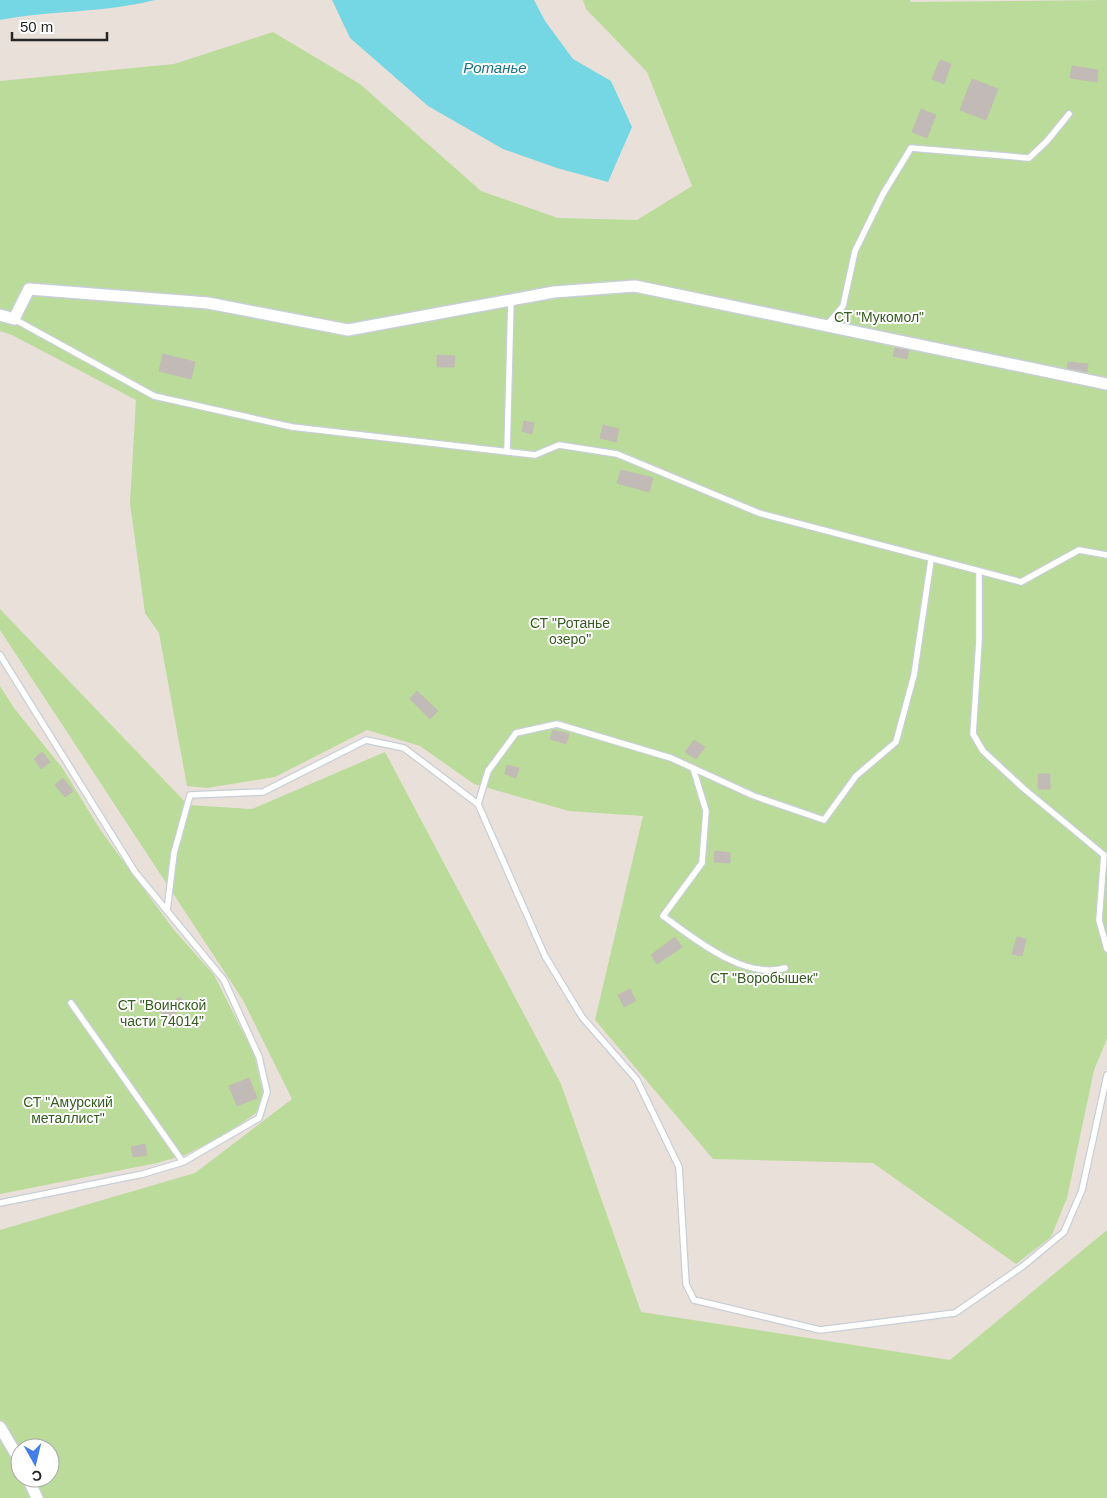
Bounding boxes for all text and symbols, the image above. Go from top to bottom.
scale bar [12,10,108,42]
text: 50 m [20,18,53,35]
water label: Ротанье [463,59,527,76]
park label: СТ "Мукомол" [834,309,924,325]
park label: СТ "Ротанье озеро" [530,615,610,647]
park label: СТ "Воробышек" [710,970,818,986]
park label: СТ "Воинской части 74014" [118,997,206,1029]
park label: СТ "Амурский металлист" [23,1094,113,1126]
north arrow [10,1438,60,1488]
text: С [31,1467,43,1485]

